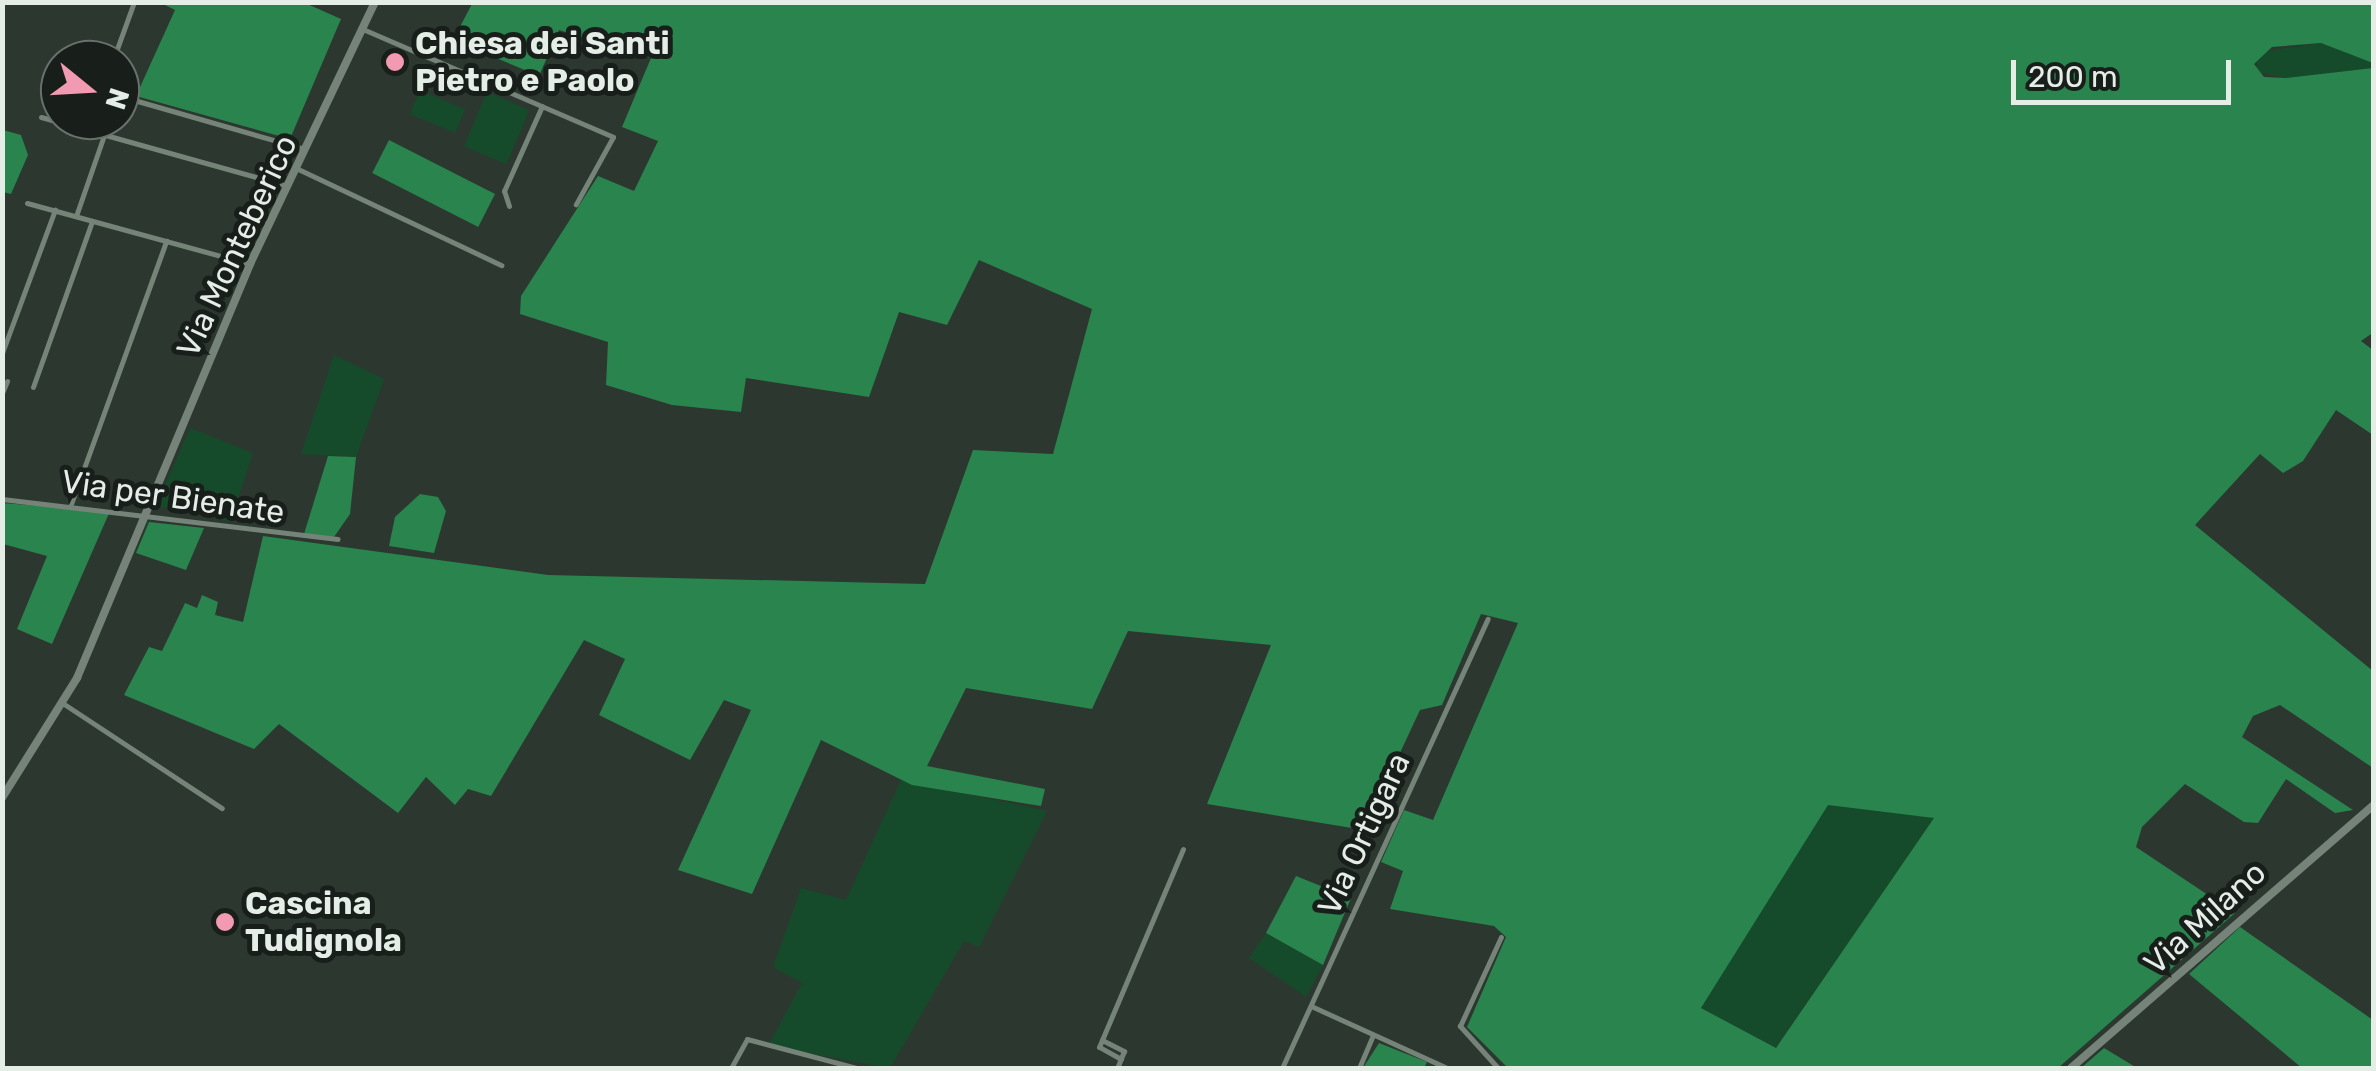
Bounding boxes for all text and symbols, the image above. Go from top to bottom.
place label: Chiesa dei Santi Pietro e Paolo [415,25,670,100]
north arrow [40,40,140,140]
scale bar [2016,40,2236,102]
marker: Chiesa dei Santi Pietro e Paolo [384,51,406,73]
text: 200 m [2028,59,2118,95]
text: N [98,84,136,113]
street label: Via Monteberico [169,129,305,363]
street label: Via per Bienate [59,462,287,532]
street label: Via Ortigara [1310,747,1418,921]
street label: Via Milano [2136,853,2274,983]
place label: Cascina Tudignola [245,885,402,960]
marker: Cascina Tudignola [214,911,236,933]

